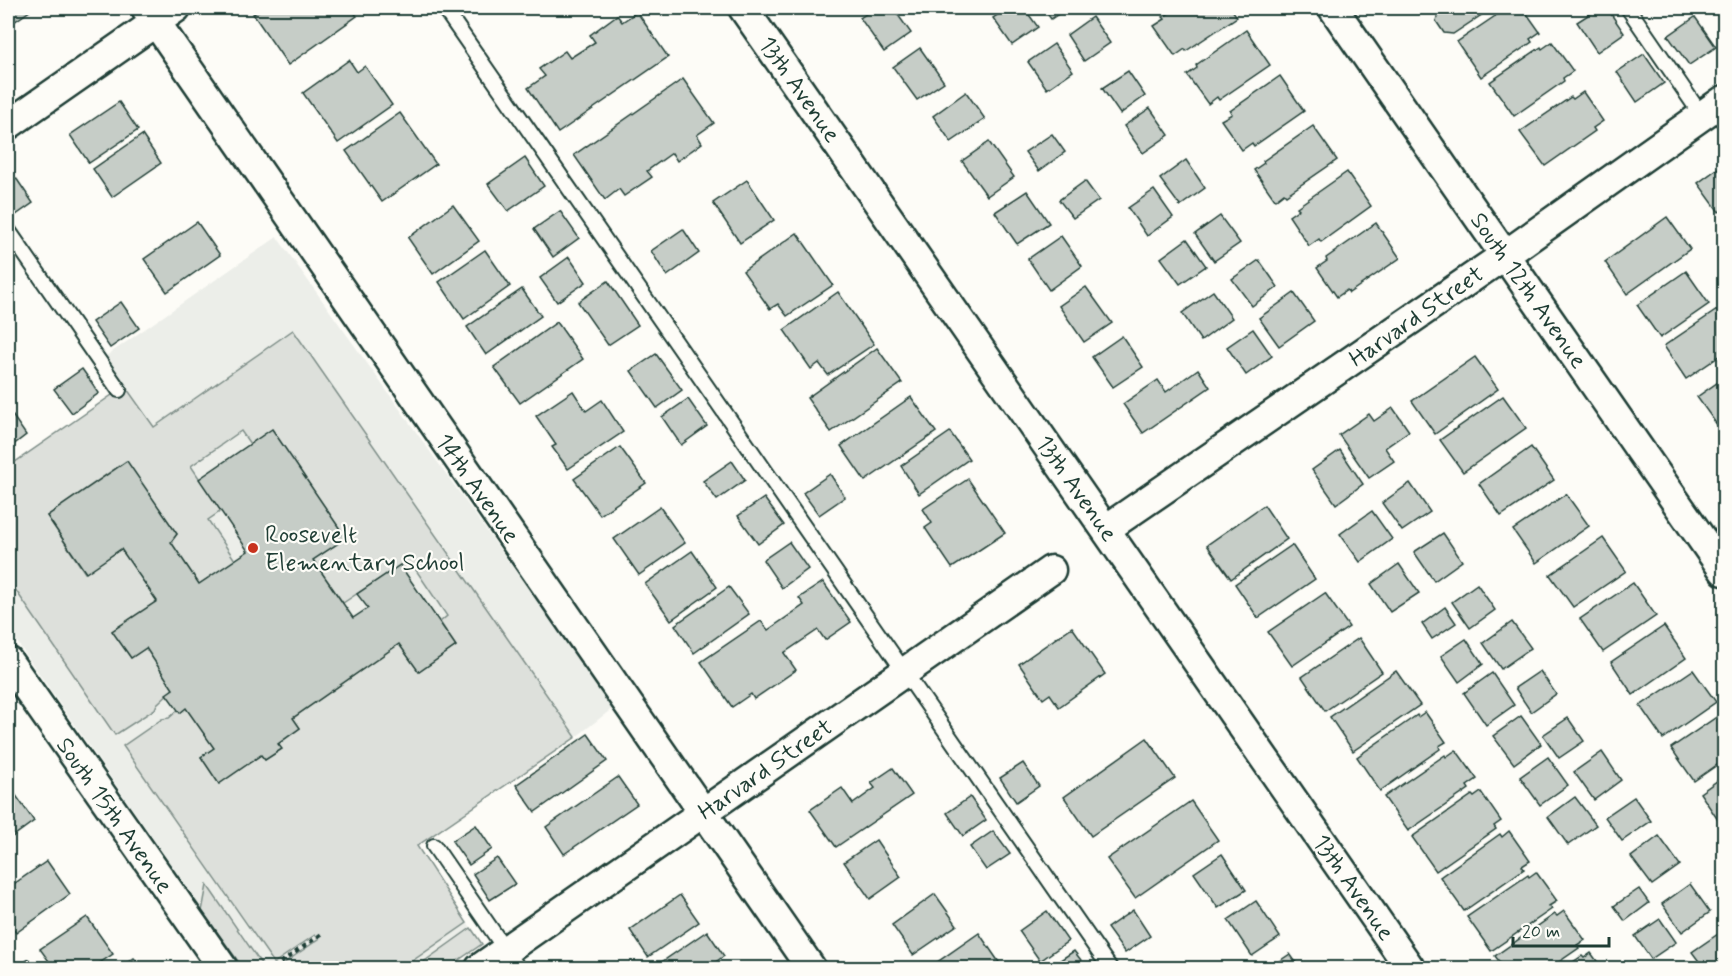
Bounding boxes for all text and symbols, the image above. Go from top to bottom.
street label: 13th Avenue [751,31,847,149]
street label: South 12th Avenue [1462,207,1593,375]
street label: Harvard Street [1343,259,1490,375]
street label: 14th Avenue [428,428,526,550]
street label: 13th Avenue [1028,430,1124,548]
place label: Roosevelt Elementary School [265,520,464,579]
marker: Roosevelt Elementary School [246,541,260,555]
street label: Harvard Street [692,712,839,828]
street label: South 15th Avenue [48,732,179,900]
street label: 13th Avenue [1305,829,1401,947]
scale bar [1513,910,1609,948]
text: 20 m [1522,920,1560,944]

